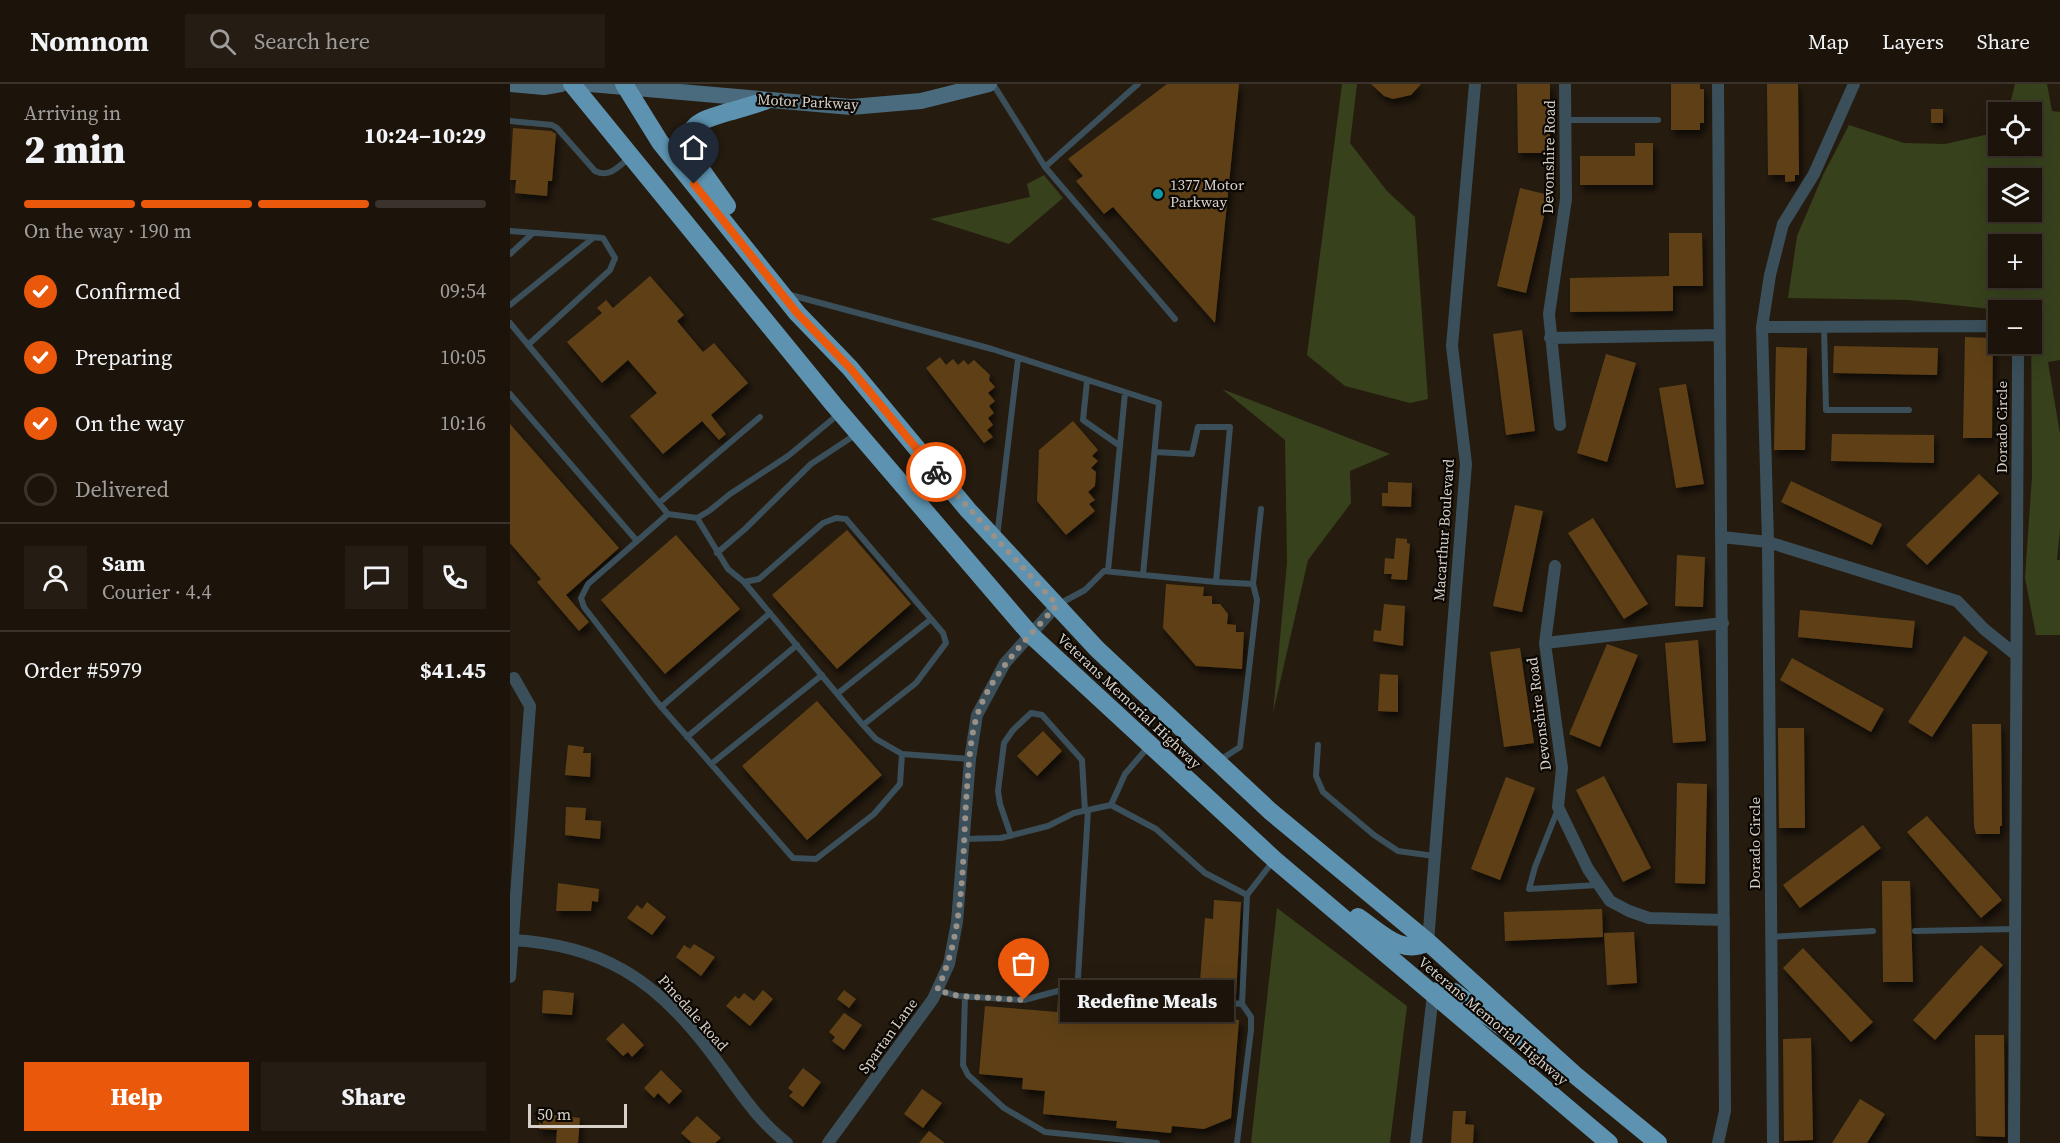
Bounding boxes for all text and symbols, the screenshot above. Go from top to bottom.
search box [185,14,605,68]
text: Nomnom [30,22,149,60]
icon: search [206,25,239,58]
text: Search here [254,26,370,56]
text: Map [1808,27,1849,56]
text: Layers [1882,27,1944,56]
text: Share [1977,27,2030,56]
street label: Motor Parkway [757,88,860,115]
text: Arriving in [24,99,121,127]
street label: Devonshire Road [1537,99,1560,214]
map controls [1988,102,2042,354]
button: locate [1988,102,2042,156]
text: 10:24–10:29 [364,120,486,150]
pin [668,122,719,184]
text: 2 min [24,123,126,176]
icon: home [677,131,710,164]
button: layers [1988,168,2042,222]
place label: 1377 Motor Parkway [1170,174,1245,212]
marker: 1377 Motor Parkway [1151,187,1165,201]
text: On the way · 190 m [24,217,191,245]
button: + [1988,234,2042,288]
icon: check [24,275,57,308]
text: Confirmed [75,276,180,306]
text: 09:54 [440,277,486,305]
button: − [1988,300,2042,354]
icon: check [24,341,57,374]
text: Preparing [75,342,172,372]
text: 10:05 [440,343,486,371]
street label: Dorado Circle [1991,380,2012,473]
icon: check [24,407,57,440]
text: On the way [75,408,184,438]
text: 10:16 [440,409,486,437]
courier [906,442,966,502]
icon: bike [920,456,953,489]
street label: Macarthur Boulevard [1428,458,1459,602]
text: Delivered [75,474,169,504]
button: person [24,546,87,609]
button: chat [345,546,408,609]
button: phone [423,546,486,609]
text: Sam [102,548,146,578]
text: Courier · 4.4 [102,578,211,606]
street label: Veterans Memorial Highway [1053,628,1206,773]
text: Order #5979 [24,655,142,685]
text: $41.45 [420,655,486,685]
street label: Devonshire Road [1521,656,1556,772]
street label: Dorado Circle [1744,796,1765,889]
pin [998,938,1049,1000]
icon: bag [1007,947,1040,980]
street label: Veterans Memorial Highway [1414,952,1573,1090]
street label: Pinedale Road [654,970,734,1056]
callout: Redefine Meals [1060,979,1234,1021]
text: Redefine Meals [1077,987,1217,1015]
street label: Spartan Lane [853,993,922,1078]
button: Help [24,1062,249,1131]
button: Share [261,1062,486,1131]
scale bar [528,1101,627,1128]
text: 50 m [537,1103,571,1125]

